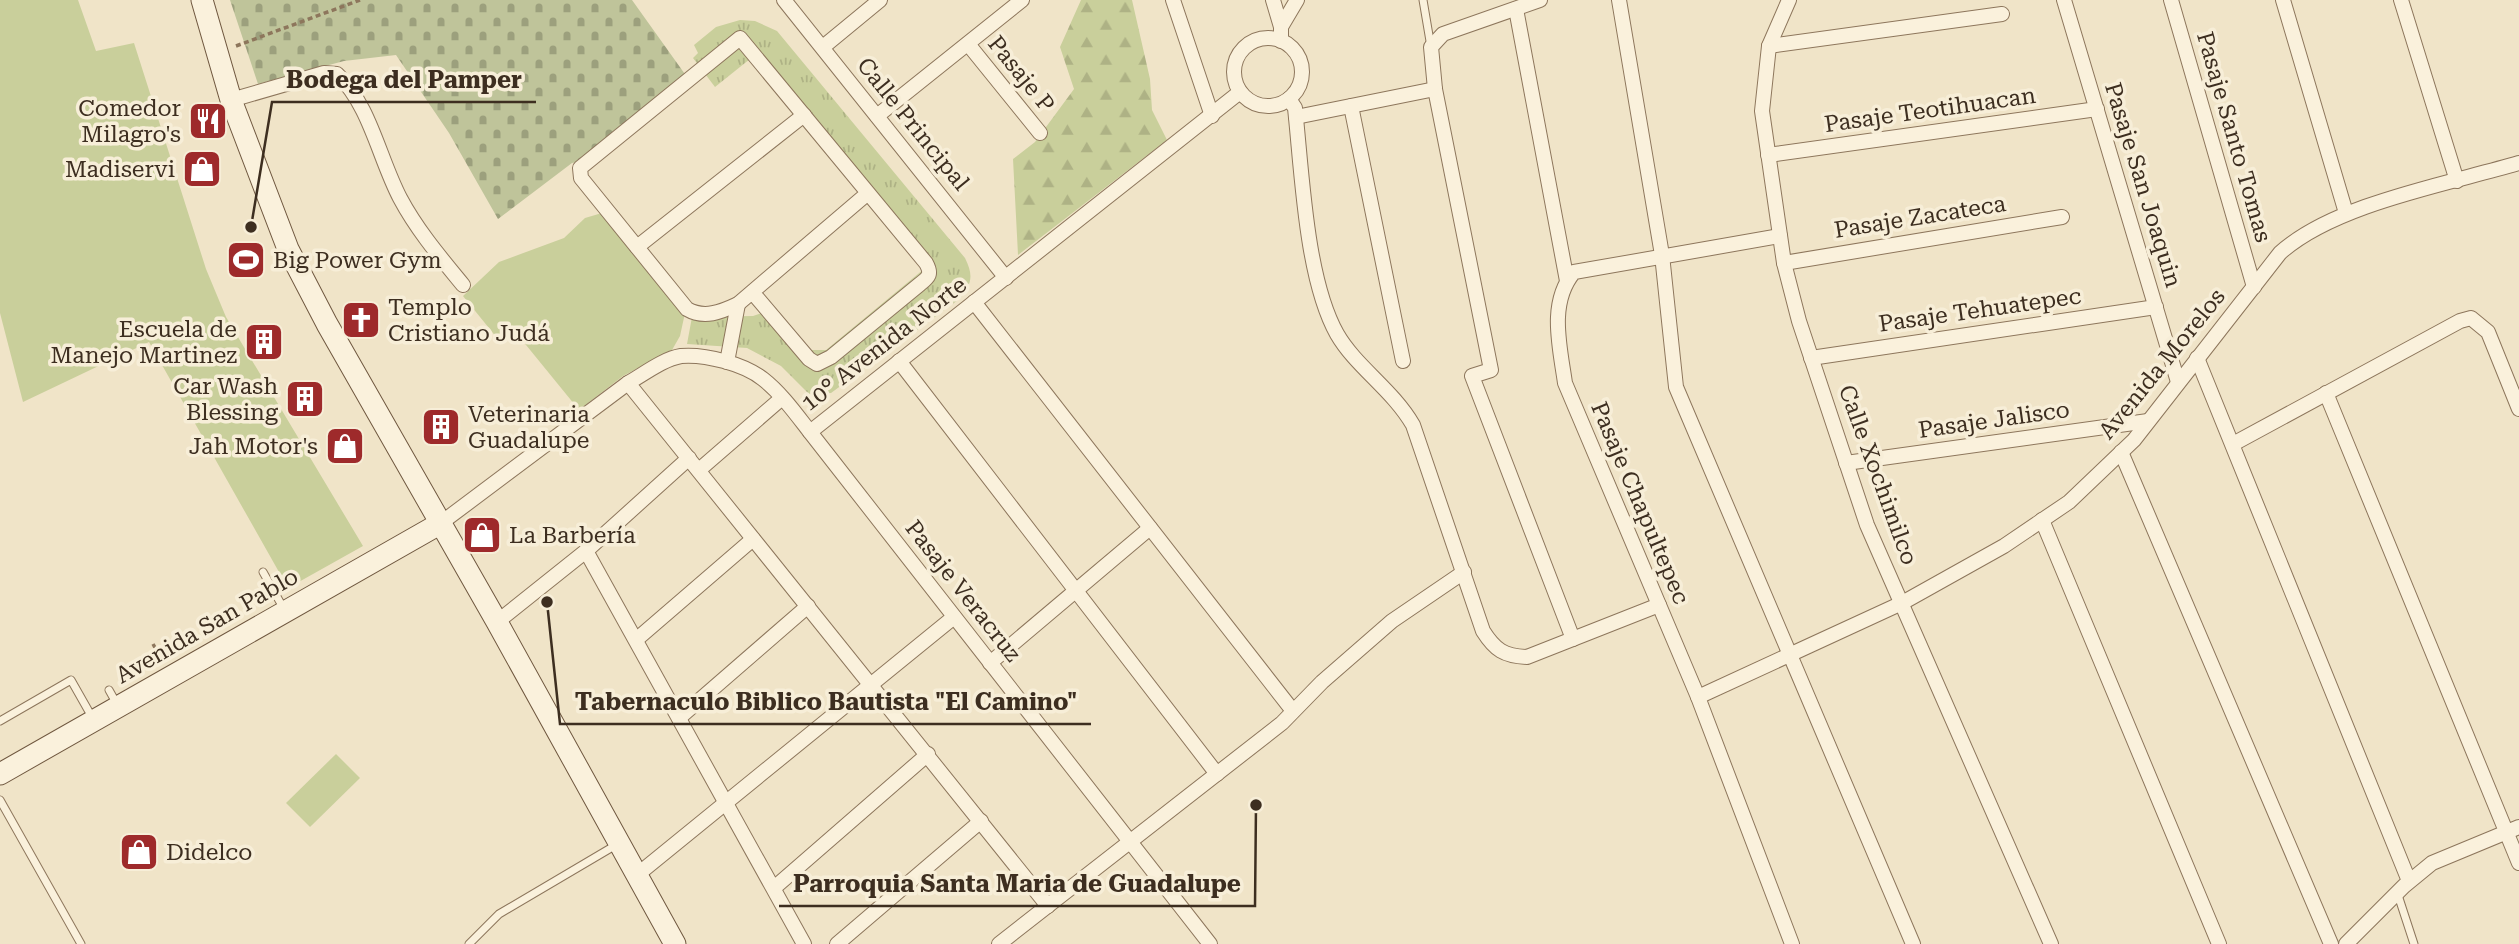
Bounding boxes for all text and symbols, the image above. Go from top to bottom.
street label: Pasaje Santo Tomas [2191,29,2277,245]
street label: Pasaje P [982,31,1060,117]
street label: Calle Principal [851,52,975,196]
callout: Bodega del Pamper [272,57,536,102]
text: Bodega del Pamper [286,66,522,94]
street label: Pasaje San Joaquin [2099,79,2187,291]
street label: Pasaje Teotihuacan [1823,82,2038,138]
place label: Comedor Milagro's [78,95,181,148]
restaurant icon: Comedor Milagro's [187,100,229,142]
shop icon: Madiservi [181,148,223,190]
place label: Madiservi [65,156,175,183]
street label: Pasaje Zacateca [1832,190,2008,244]
sports icon: Big Power Gym [225,239,267,281]
place label: Big Power Gym [273,247,442,274]
street label: 10° Avenida Norte [796,271,972,417]
street label: Pasaje Tehuatepec [1877,282,2083,338]
street label: Avenida Morelos [2093,283,2231,445]
place label: Templo Cristiano Judá [388,294,550,347]
church icon: Templo Cristiano Judá [340,299,382,341]
place label: Escuela de Manejo Martinez [51,316,237,369]
building icon: Escuela de Manejo Martinez [243,321,285,363]
place label: Car Wash Blessing [173,373,278,426]
building icon: Car Wash Blessing [284,378,326,420]
street label: Calle Xochimilco [1833,381,1923,569]
street label: Pasaje Jalisco [1917,396,2071,444]
street label: Pasaje Chapultepec [1585,398,1695,608]
place label: Veterinaria Guadalupe [468,401,590,454]
building icon: Veterinaria Guadalupe [420,406,462,448]
shop icon: Jah Motor's [324,425,366,467]
place label: Jah Motor's [189,433,318,460]
shop icon: La Barbería [461,514,503,556]
street label: Pasaje Veracruz [900,515,1027,667]
place label: La Barbería [509,522,636,549]
street label: Avenida San Pablo [111,563,303,689]
callout: Tabernaculo Biblico Bautista "El Camino" [560,679,1091,724]
text: Tabernaculo Biblico Bautista "El Camino" [575,688,1077,716]
shop icon: Didelco [118,831,160,873]
place label: Didelco [166,839,252,866]
callout: Parroquia Santa Maria de Guadalupe [779,861,1255,906]
text: Parroquia Santa Maria de Guadalupe [793,870,1241,898]

